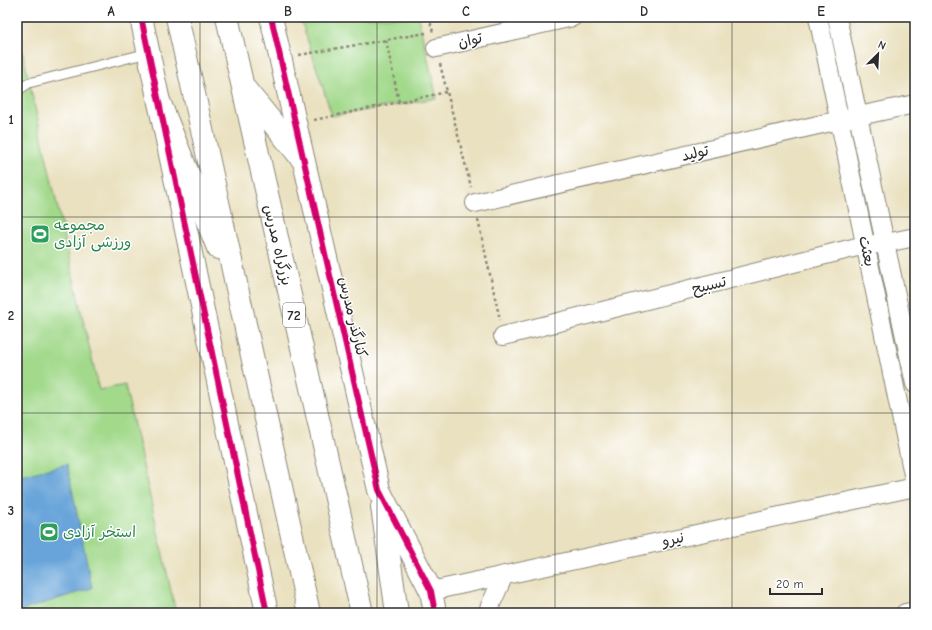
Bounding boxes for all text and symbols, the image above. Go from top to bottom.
text: A [107,4,115,19]
text: B [284,4,292,19]
text: C [462,4,470,19]
text: D [640,4,648,19]
text: E [817,4,825,19]
street label: توان [456,28,485,52]
north arrow [858,34,898,74]
text: N [876,38,888,53]
text: 1 [8,112,14,127]
street label: تولید [680,141,711,165]
street label: بزرگراه مدرس [260,203,296,287]
place label: مجموعه ورزشی آزادی [54,216,131,252]
sports icon: مجموعه ورزشی آزادی [29,223,51,245]
street label: بعثت [855,234,879,268]
street label: تسبیح [690,272,729,299]
street label: کنارگذر مدرس [335,275,371,359]
road number: 72 [283,303,305,327]
text: 2 [8,308,14,323]
text: 3 [8,503,14,518]
sports icon: استخر آزادی [38,521,60,543]
place label: استخر آزادی [63,523,136,541]
street label: نیرو [659,528,686,550]
scale bar [770,570,822,596]
text: 20 m [776,577,804,591]

